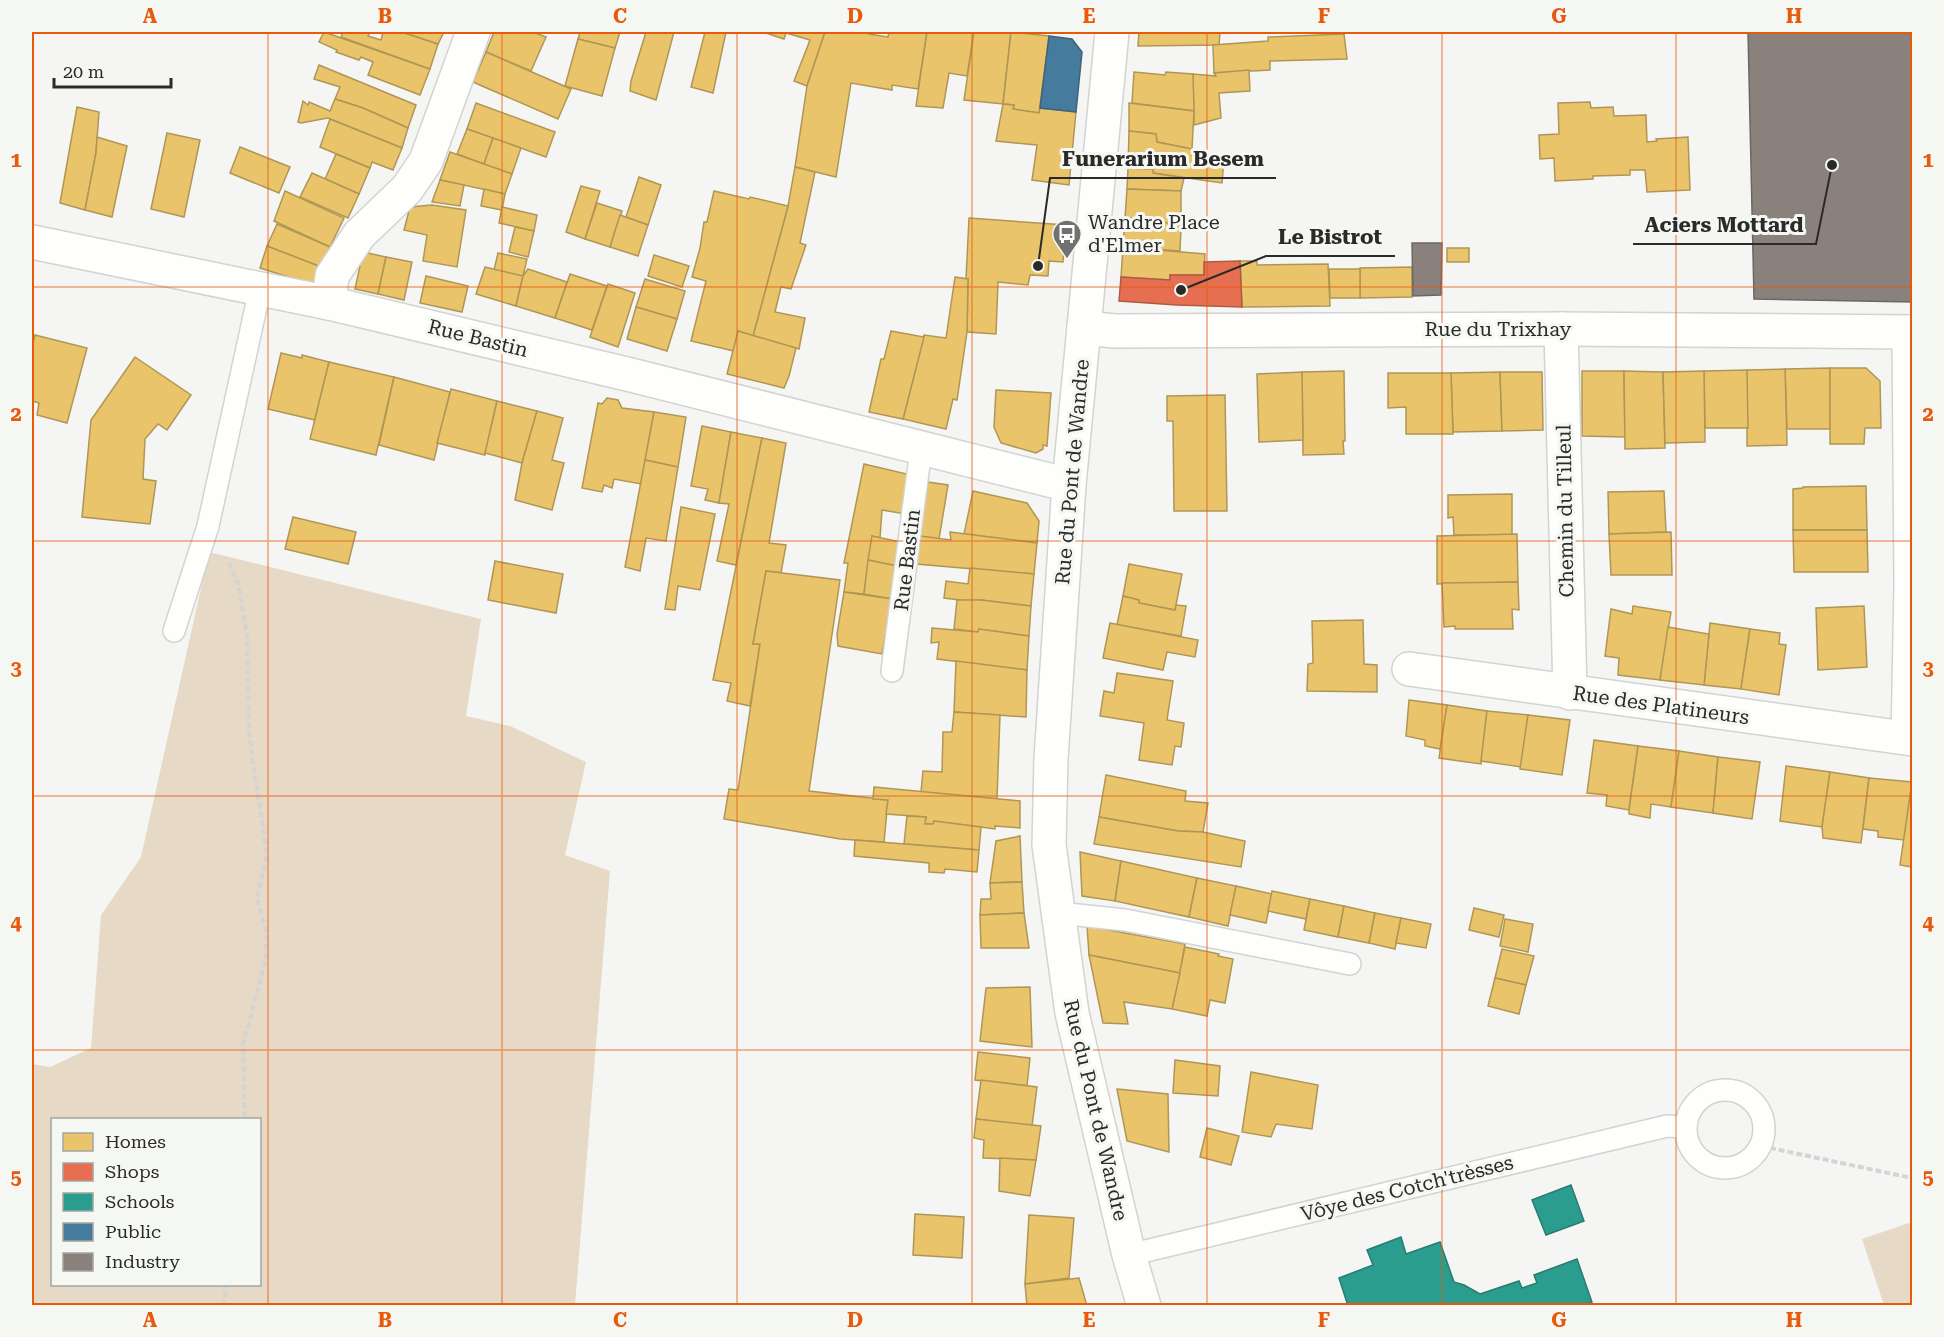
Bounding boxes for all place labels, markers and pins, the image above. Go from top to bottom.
callout: Funerarium Besem [1050,139,1276,178]
callout: Aciers Mottard [1633,205,1816,244]
place label: Wandre Place d'Elmer [1088,210,1220,257]
callout: Le Bistrot [1266,217,1395,256]
bus stop icon: Wandre Place d'Elmer [1051,218,1083,260]

